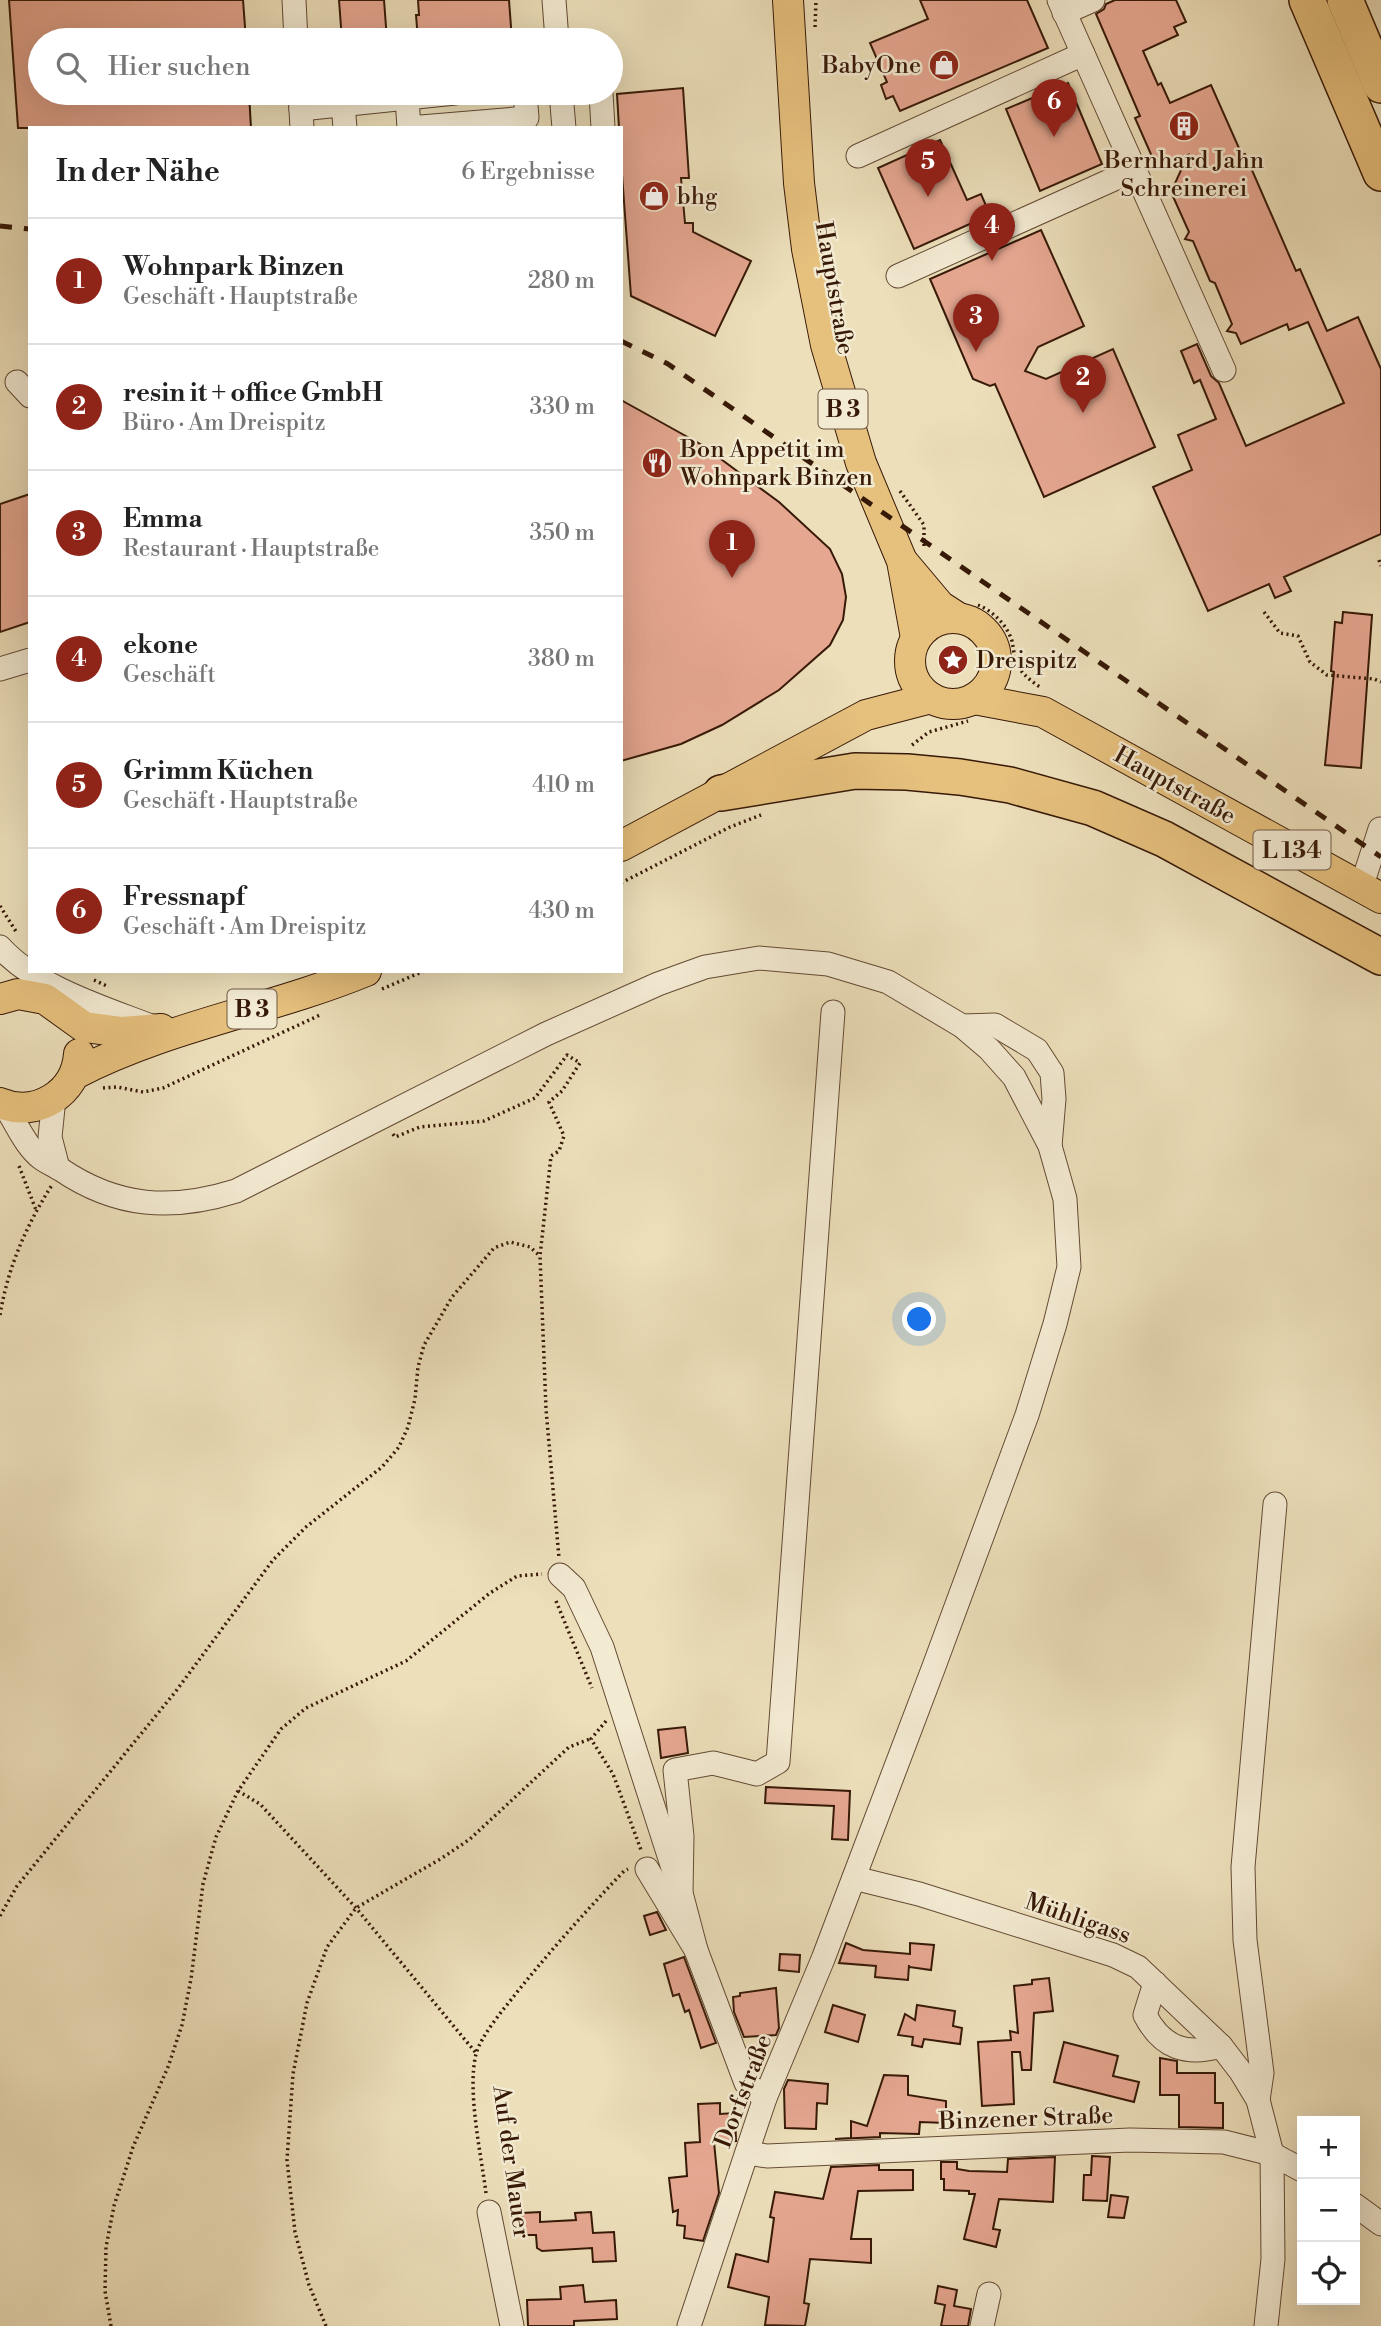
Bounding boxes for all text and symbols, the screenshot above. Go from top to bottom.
search box [28,28,623,105]
icon: search [52,48,90,86]
shop icon: BabyOne [927,48,961,82]
text: Hier suchen [108,51,250,83]
place label: BabyOne [821,51,921,81]
pin: 6 [1031,79,1077,137]
building icon: Bernhard Jahn Schreinerei [1167,109,1201,143]
pin: 5 [905,139,951,197]
place label: Bernhard Jahn Schreinerei [1103,146,1264,204]
text: In der Nähe [56,153,220,191]
text: 6 Ergebnisse [461,158,595,186]
shop icon: bhg [637,179,671,213]
place label: bhg [677,182,718,212]
pin: 4 [969,203,1015,261]
street label: Hauptstraße [808,219,860,357]
text: Wohnpark Binzen [123,251,344,283]
text: 1 [73,267,85,295]
text: 280 m [528,267,595,295]
text: Geschäft · Hauptstraße [123,283,358,311]
pin: 3 [953,294,999,352]
pin: 2 [1060,355,1106,413]
text: resin it + office GmbH [123,377,383,409]
road number: B 3 [818,390,868,428]
text: 2 [72,393,86,421]
text: 330 m [529,393,595,421]
text: Büro · Am Dreispitz [123,409,326,437]
place label: Bon Appetit im Wohnpark Binzen [679,435,873,493]
restaurant icon: Bon Appetit im Wohnpark Binzen [640,446,674,480]
text: Emma [123,503,202,535]
text: 3 [72,519,86,547]
text: 350 m [529,519,595,547]
pin: 1 [709,520,755,578]
text: Restaurant · Hauptstraße [123,535,379,563]
text: ekone [123,629,198,661]
place icon: Dreispitz [936,643,970,677]
text: 4 [71,645,87,673]
text: 380 m [528,645,595,673]
place label: Dreispitz [976,646,1077,676]
text: Geschäft [123,661,216,689]
street label: Hauptstraße [1108,740,1241,832]
text: Grimm Küchen [123,755,313,787]
text: 5 [72,771,86,799]
text: 410 m [532,771,595,799]
text: Geschäft · Hauptstraße [123,787,358,815]
road number: L 134 [1254,830,1330,870]
text: Fressnapf [123,881,245,913]
text: 6 [72,897,86,925]
text: 430 m [528,897,595,925]
text: Geschäft · Am Dreispitz [123,913,366,941]
road number: B 3 [228,990,276,1028]
your location [902,1302,936,1336]
street label: Mühligass [1021,1887,1134,1951]
street label: Dorfstraße [709,2030,779,2152]
street label: Auf der Mauer [485,2083,537,2241]
street label: Binzener Straße [937,2101,1114,2137]
map controls [1297,2116,1360,2305]
button: + [1297,2116,1360,2179]
button: − [1297,2179,1360,2242]
button: locate [1297,2242,1360,2305]

